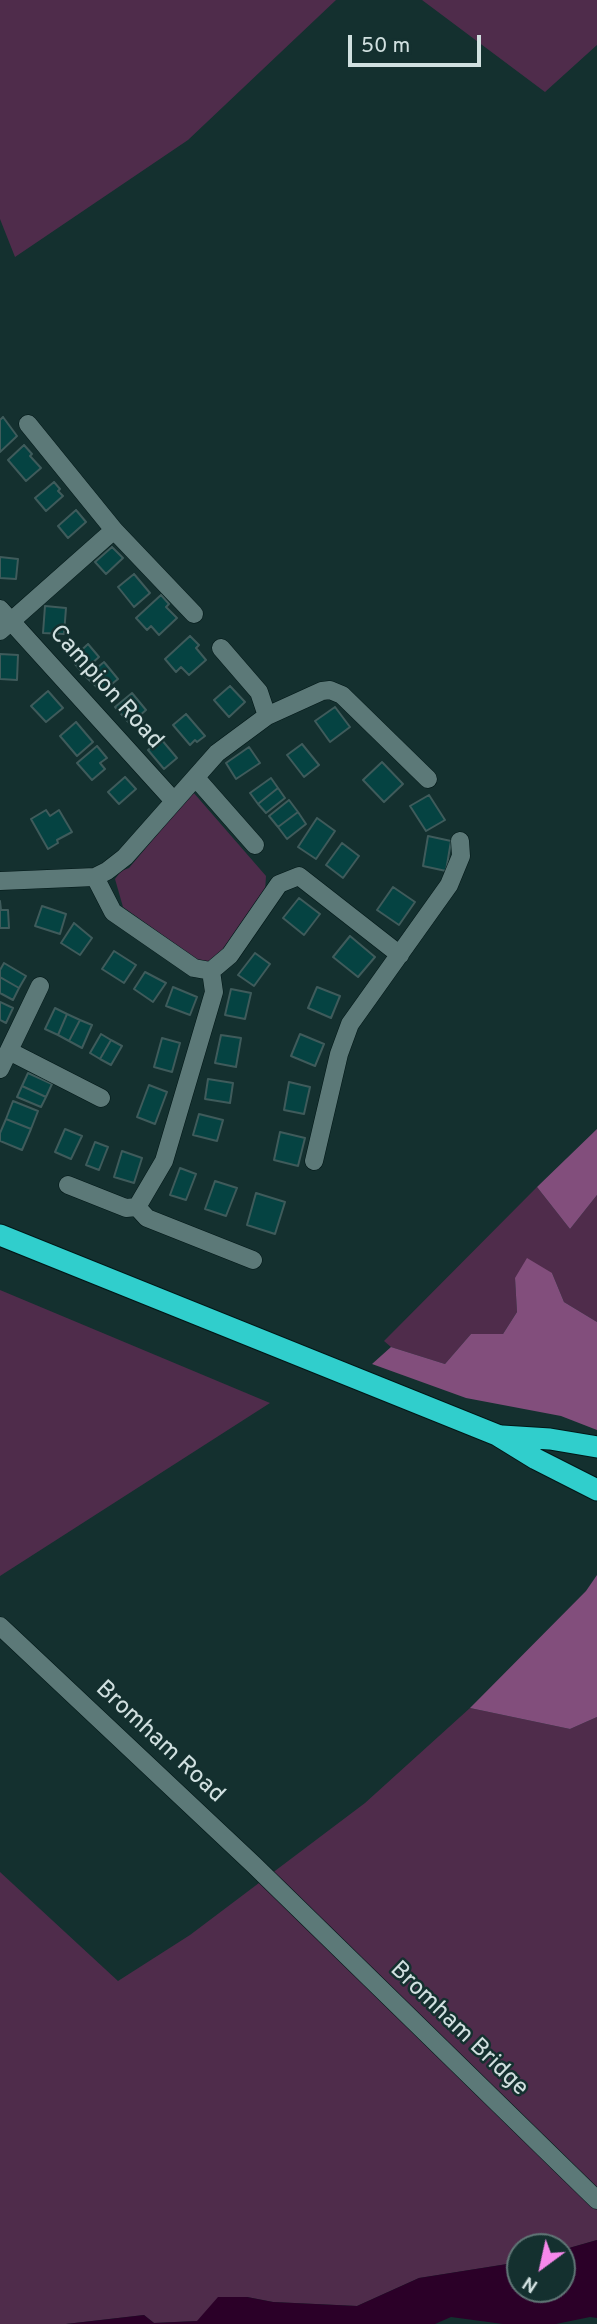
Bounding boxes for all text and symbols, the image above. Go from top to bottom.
scale bar [352,21,485,65]
text: 50 m [361,33,410,60]
street label: Campion Road [42,620,168,756]
street label: Bromham Road [88,1676,230,1810]
street label: Bromham Bridge [383,1957,533,2103]
north arrow [506,2233,576,2303]
text: N [518,2270,543,2298]

